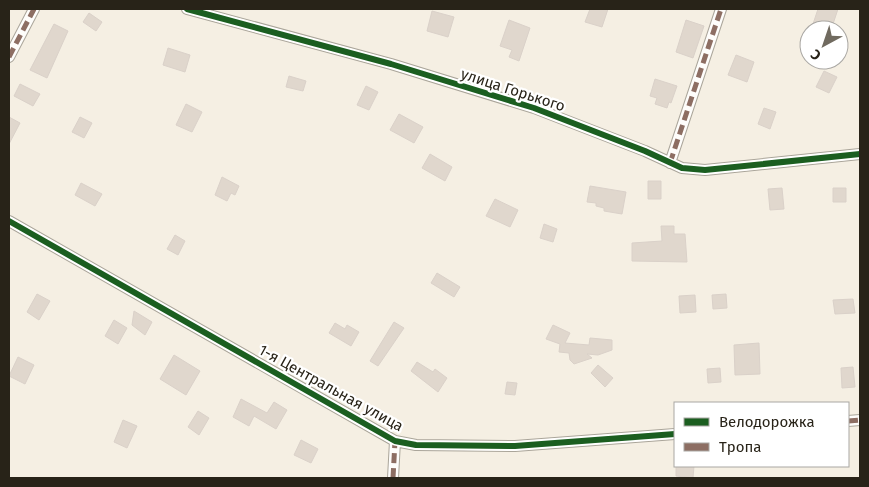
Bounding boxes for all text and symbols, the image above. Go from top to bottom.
north arrow [799,20,849,70]
text: С [807,45,825,64]
street label: улица Горького [459,65,567,115]
street label: 1-я Центральная улица [255,341,407,435]
legend [674,402,849,467]
text: Велодорожка [719,413,815,431]
text: Тропа [719,438,761,456]

